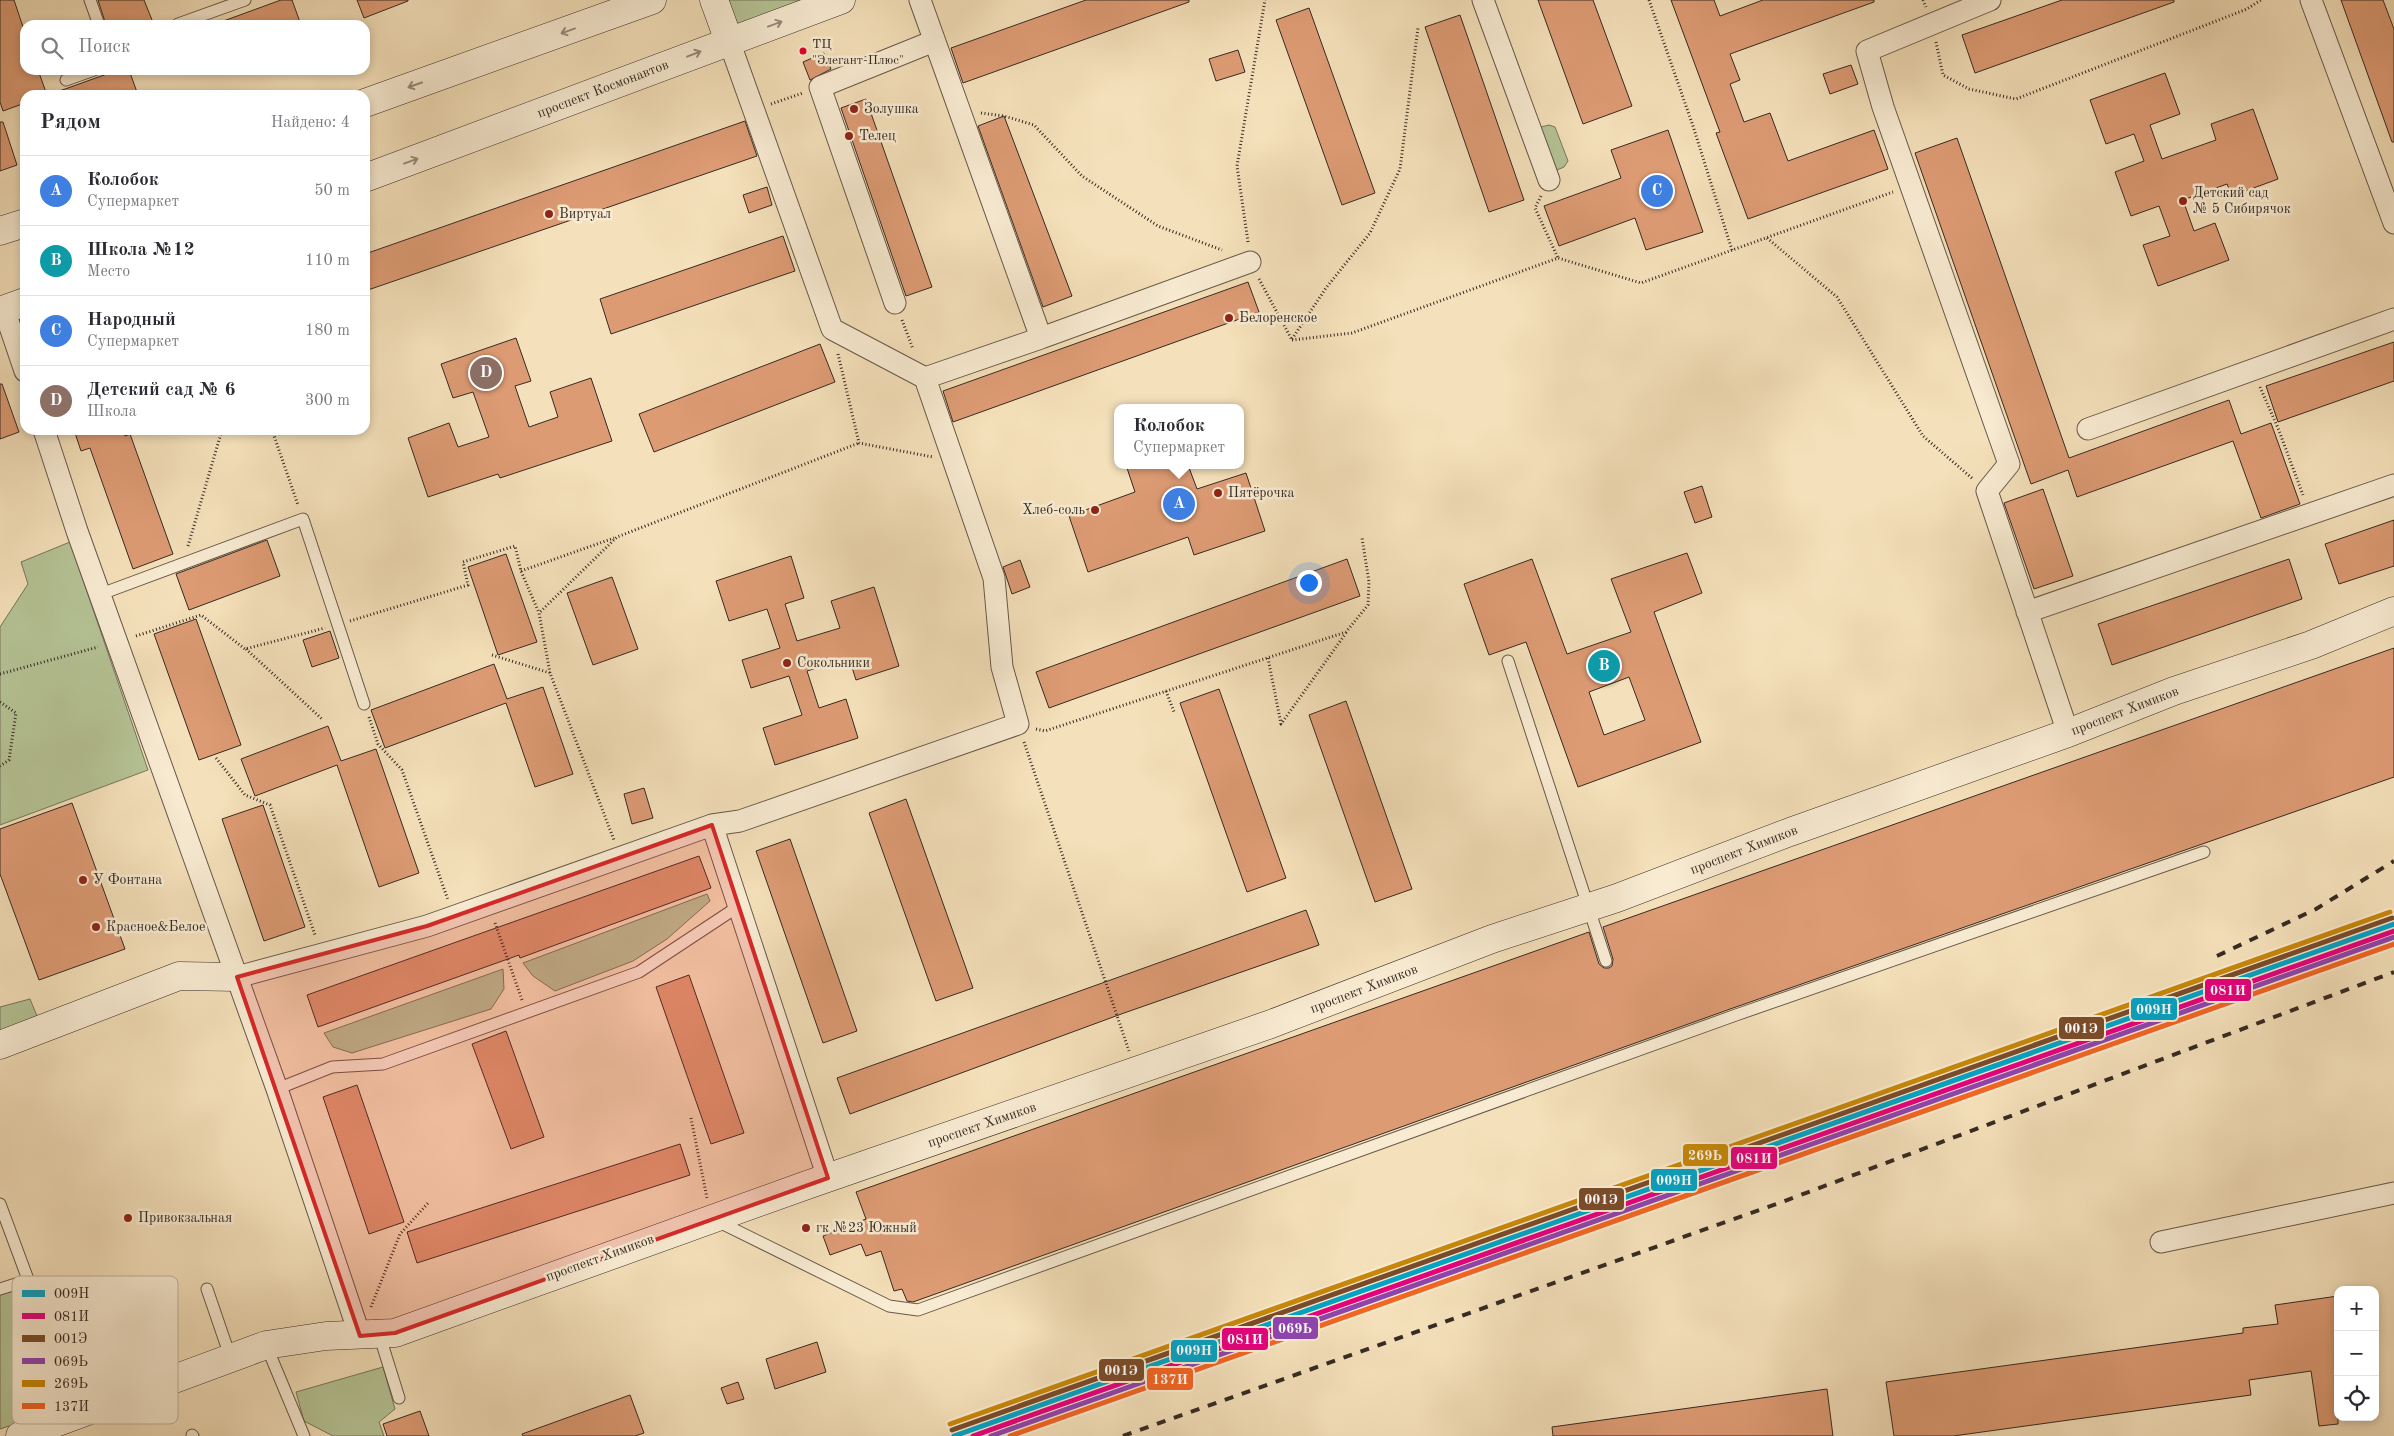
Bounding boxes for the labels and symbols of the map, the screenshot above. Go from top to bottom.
one-way arrow [767,19,782,28]
one-way arrow [561,27,577,36]
place label: ТЦ "Элегант-Плюс" [812,38,904,67]
marker: ТЦ "Элегант-Плюс" [798,46,808,56]
one-way arrow [686,49,701,59]
street label: проспект Космонавтов [535,57,671,121]
one-way arrow [408,81,423,90]
place label: Золушка [864,102,919,116]
marker: Золушка [848,103,860,115]
place label: Телец [859,129,896,143]
marker: Телец [843,130,855,142]
one-way arrow [402,156,418,165]
pin: C [1641,172,1673,210]
place label: Детский сад № 5 Сибирячок [2193,186,2291,216]
marker: Детский сад № 5 Сибирячок [2177,195,2189,207]
place label: Виртуал [559,207,611,221]
marker: Виртуал [543,208,555,220]
place label: Белоренское [1239,311,1317,325]
marker: Белоренское [1223,312,1235,324]
pin: D [470,354,502,392]
pin: A [1163,485,1195,523]
place label: Пятёрочка [1228,486,1295,500]
marker: Пятёрочка [1212,487,1224,499]
place label: Хлеб-соль [1022,503,1085,517]
marker: Хлеб-соль [1089,504,1101,516]
your location [1296,570,1322,596]
pin: B [1588,647,1620,685]
place label: Сокольники [797,656,870,670]
marker: Сокольники [781,657,793,669]
street label: проспект Химиков [2069,684,2181,738]
street label: проспект Химиков [1688,823,1800,877]
place label: У Фонтана [93,873,162,887]
marker: У Фонтана [77,874,89,886]
place label: Красное&Белое [106,920,205,934]
marker: Красное&Белое [90,921,102,933]
street label: проспект Химиков [1308,962,1420,1016]
line badge: 081И [2204,978,2252,1002]
text: 081И [2210,984,2246,998]
line badge: 009Н [2130,997,2178,1021]
text: 009Н [2136,1003,2172,1017]
line badge: 001Э [2058,1016,2105,1040]
text: 001Э [2064,1022,2098,1036]
street label: проспект Химиков [926,1100,1038,1150]
line badge: 269Ь [1682,1143,1729,1167]
line badge: 081И [1730,1146,1778,1170]
text: 269Ь [1688,1149,1722,1163]
text: 081И [1736,1152,1772,1166]
line badge: 009Н [1650,1168,1698,1192]
text: 009Н [1656,1174,1692,1188]
line badge: 001Э [1578,1187,1625,1211]
text: 001Э [1584,1193,1618,1207]
place label: Привокзальная [138,1211,232,1225]
marker: Привокзальная [122,1212,134,1224]
place label: гк №23 Южный [816,1221,917,1235]
marker: гк №23 Южный [800,1222,812,1234]
street label: проспект Химиков [544,1232,656,1284]
legend [12,1276,178,1424]
text: 009Н [54,1287,89,1301]
text: 081И [54,1310,89,1324]
line badge: 069Ь [1272,1316,1319,1340]
text: 069Ь [1278,1322,1312,1336]
line badge: 081И [1221,1327,1269,1351]
text: 001Э [54,1332,87,1346]
text: 081И [1227,1333,1263,1347]
line badge: 009Н [1170,1339,1218,1363]
text: 009Н [1176,1344,1212,1358]
text: 069Ь [54,1355,88,1369]
line badge: 001Э [1098,1358,1145,1382]
text: 001Э [1104,1364,1138,1378]
line badge: 137И [1146,1367,1194,1391]
text: 137И [1152,1373,1188,1387]
text: 269Ь [54,1377,88,1391]
text: 137И [54,1400,89,1414]

